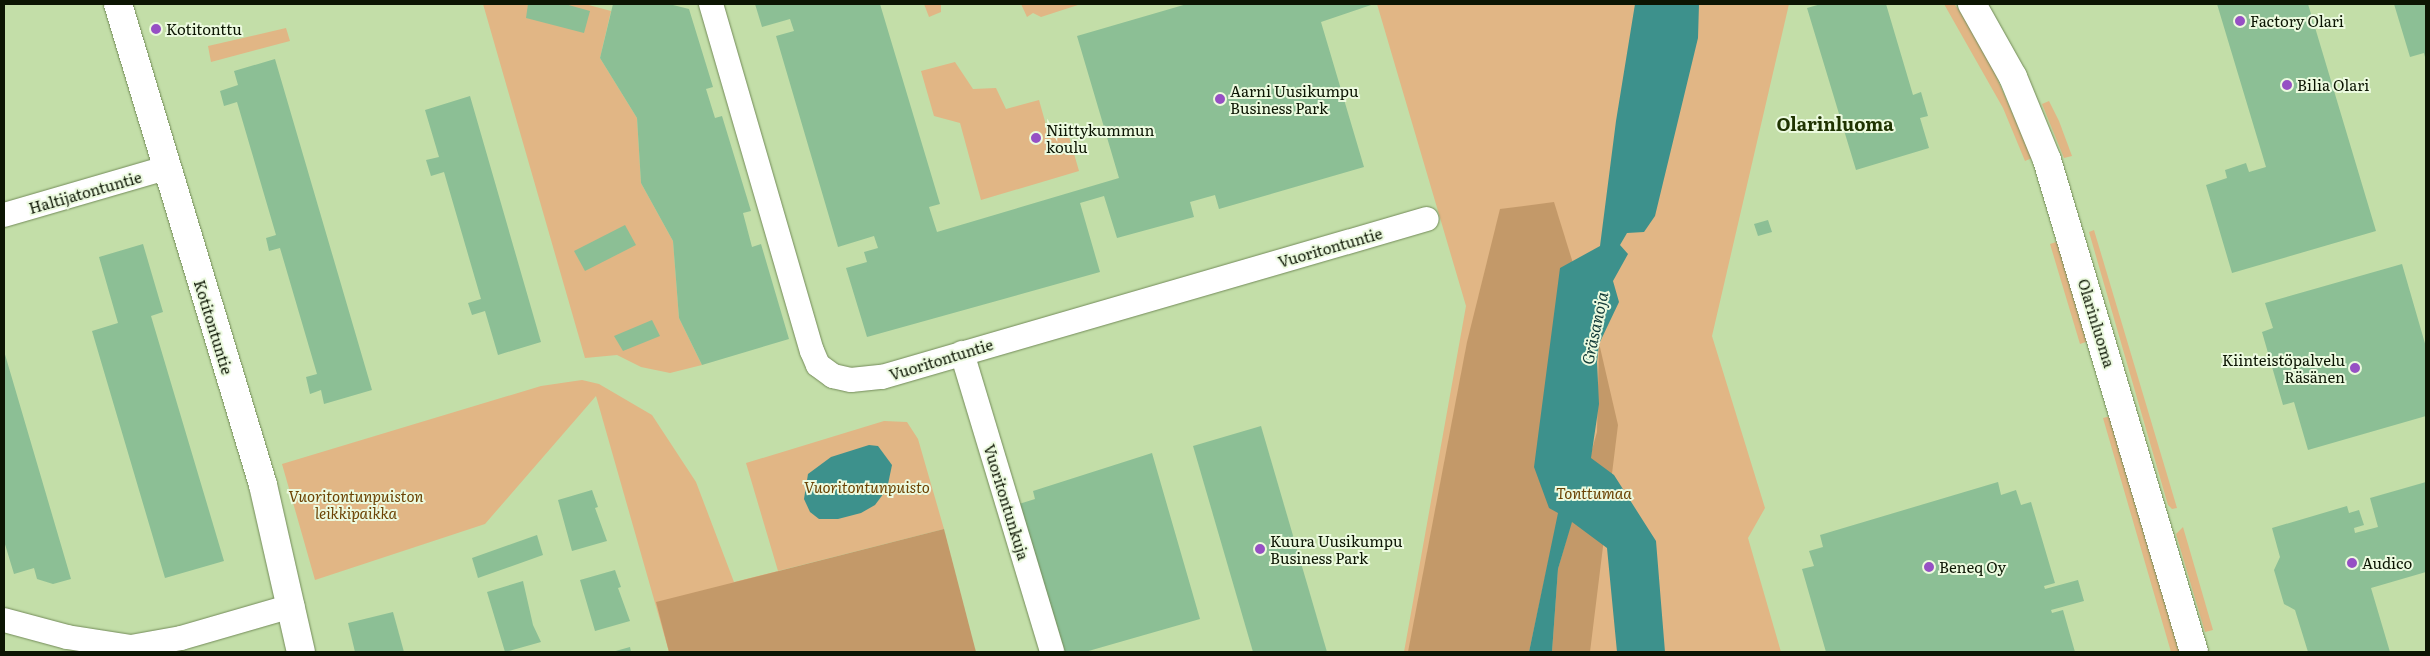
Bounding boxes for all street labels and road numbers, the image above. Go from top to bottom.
street label: Haltijatontuntie [27,167,143,217]
street label: Vuoritontuntie [1276,224,1384,270]
street label: Olarinluoma [2075,276,2119,370]
street label: Kotitontuntie [191,277,237,377]
street label: Vuoritontuntie [887,335,995,383]
street label: Vuoritontunkuja [981,442,1033,562]

